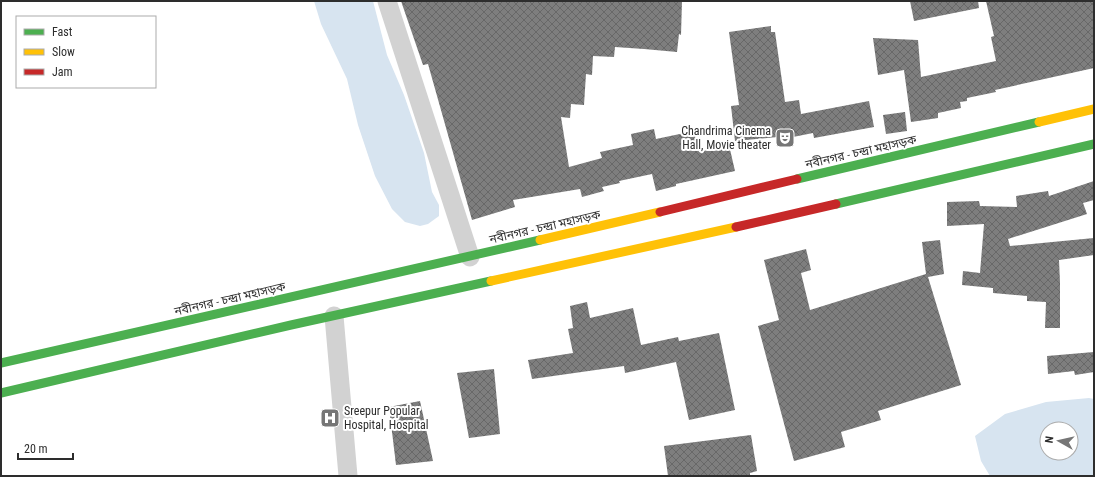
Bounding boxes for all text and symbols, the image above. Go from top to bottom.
legend [16,16,156,88]
text: Fast [52,25,73,39]
text: Slow [52,45,75,59]
text: Jam [52,65,73,79]
place label: Chandrima Cinema Hall, Movie theater [681,124,771,152]
theatre icon: Chandrima Cinema Hall, Movie theater [774,127,796,149]
street label: নবীনগর - চন্দ্রা মহাসড়ক [803,131,918,172]
street label: নবীনগর - চন্দ্রা মহাসড়ক [487,206,602,247]
street label: নবীনগর - চন্দ্রা মহাসড়ক [172,278,287,319]
place label: Sreepur Popular Hospital, Hospital [344,404,428,432]
hospital icon: Sreepur Popular Hospital, Hospital [319,407,341,429]
north arrow [1039,421,1079,461]
scale bar [18,435,73,461]
text: N [1043,435,1057,444]
text: 20 m [24,442,48,456]

